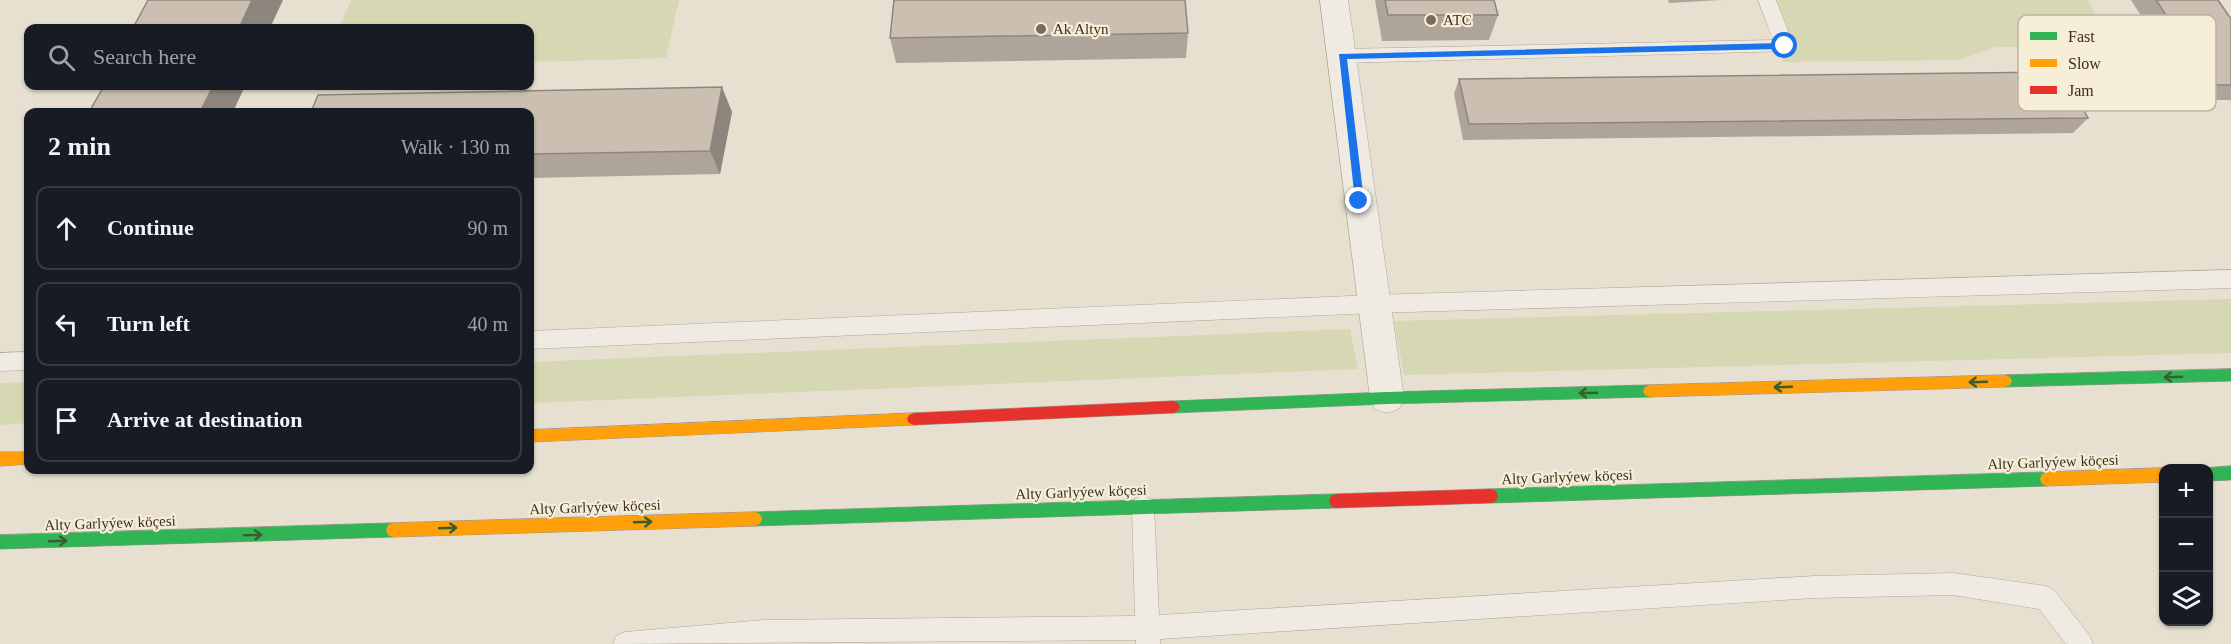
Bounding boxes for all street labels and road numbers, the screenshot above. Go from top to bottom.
street label: Alty Garlyýew köçesi [1987,452,2119,472]
street label: Alty Garlyýew köçesi [1501,467,1633,487]
street label: Alty Garlyýew köçesi [1015,482,1147,502]
street label: Alty Garlyýew köçesi [529,497,661,517]
street label: Alty Garlyýew köçesi [44,513,176,533]

